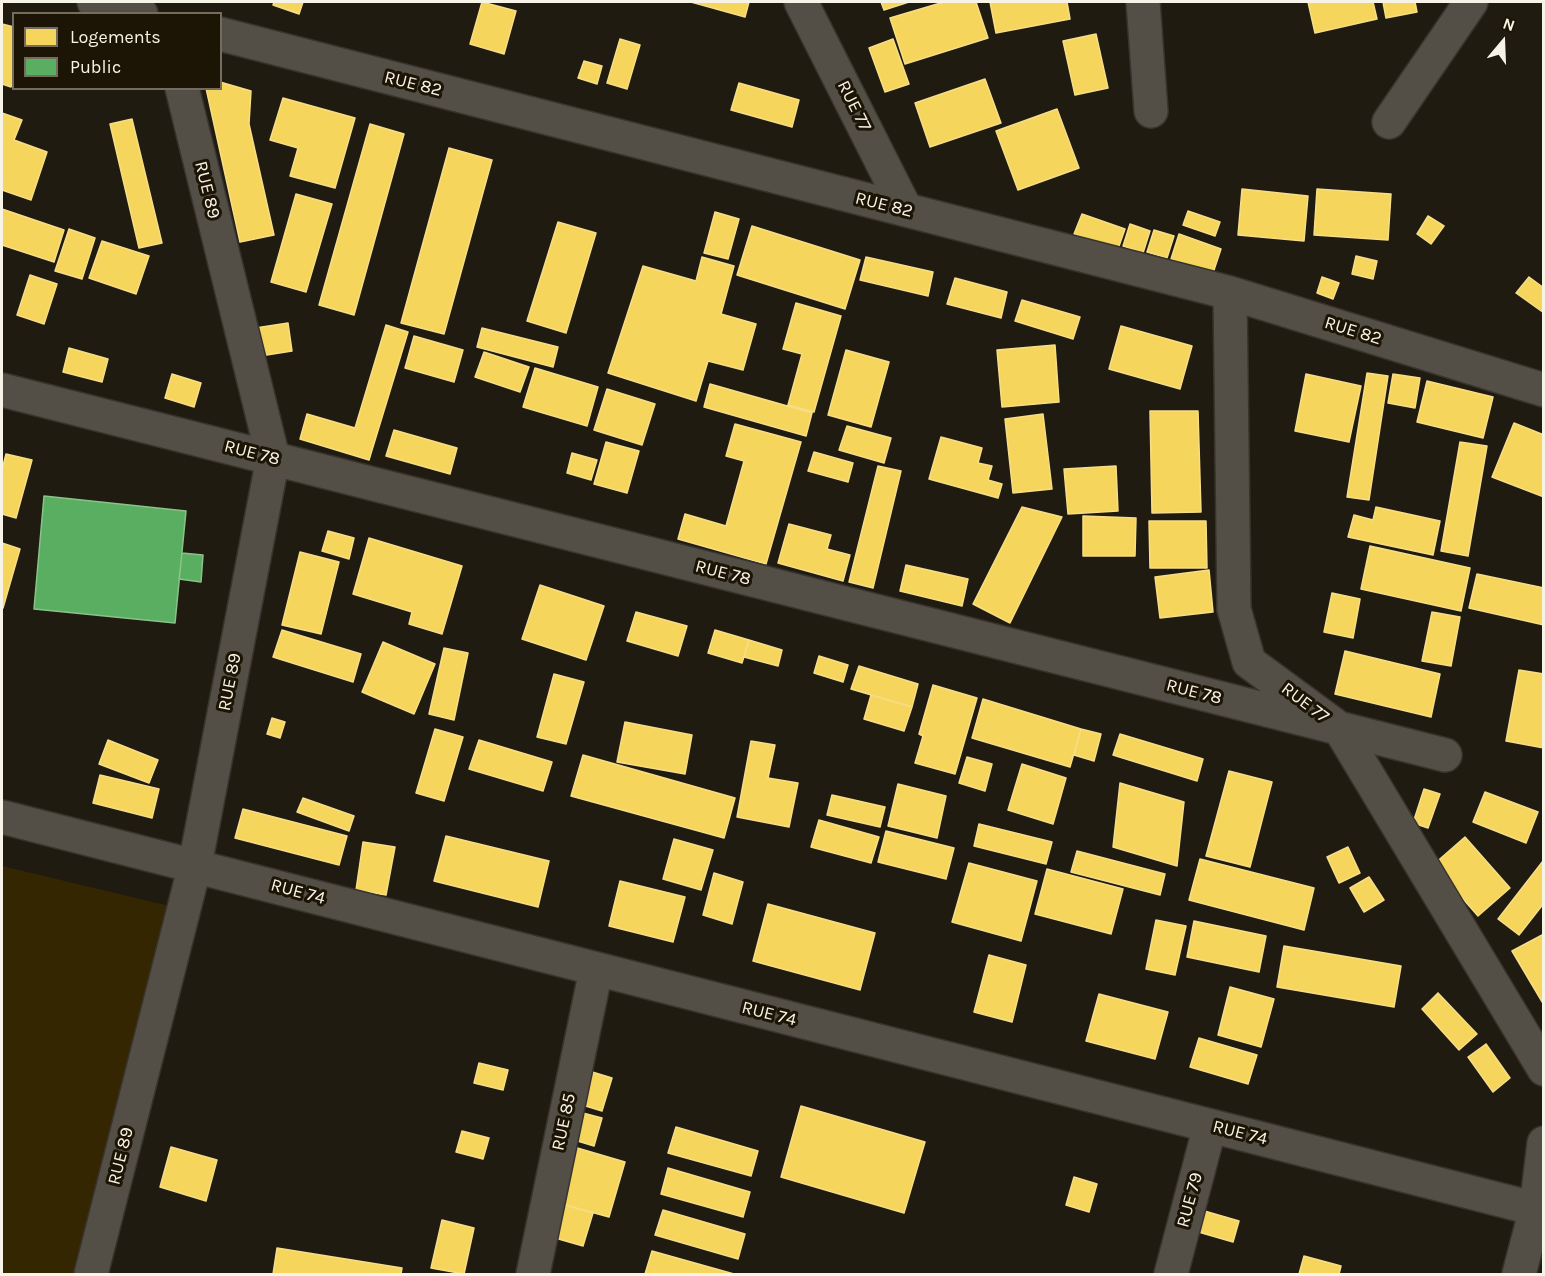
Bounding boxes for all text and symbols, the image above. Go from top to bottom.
legend [12,12,222,90]
north arrow [1473,12,1533,72]
text: N [1500,14,1518,35]
text: Logements [70,26,161,48]
text: Public [70,56,121,78]
street label: RUE 82 [382,66,444,102]
street label: RUE 77 [832,77,876,135]
street label: RUE 89 [189,159,225,221]
street label: RUE 82 [853,187,915,223]
street label: RUE 82 [1322,312,1384,350]
street label: RUE 78 [222,436,282,470]
street label: RUE 78 [693,556,753,590]
street label: RUE 89 [214,651,246,713]
street label: RUE 78 [1164,675,1224,709]
street label: RUE 77 [1277,678,1333,728]
street label: RUE 74 [268,874,328,910]
street label: RUE 74 [739,997,799,1031]
street label: RUE 85 [547,1091,581,1153]
street label: RUE 74 [1210,1116,1270,1150]
street label: RUE 89 [103,1125,139,1187]
street label: RUE 79 [1172,1170,1208,1230]

